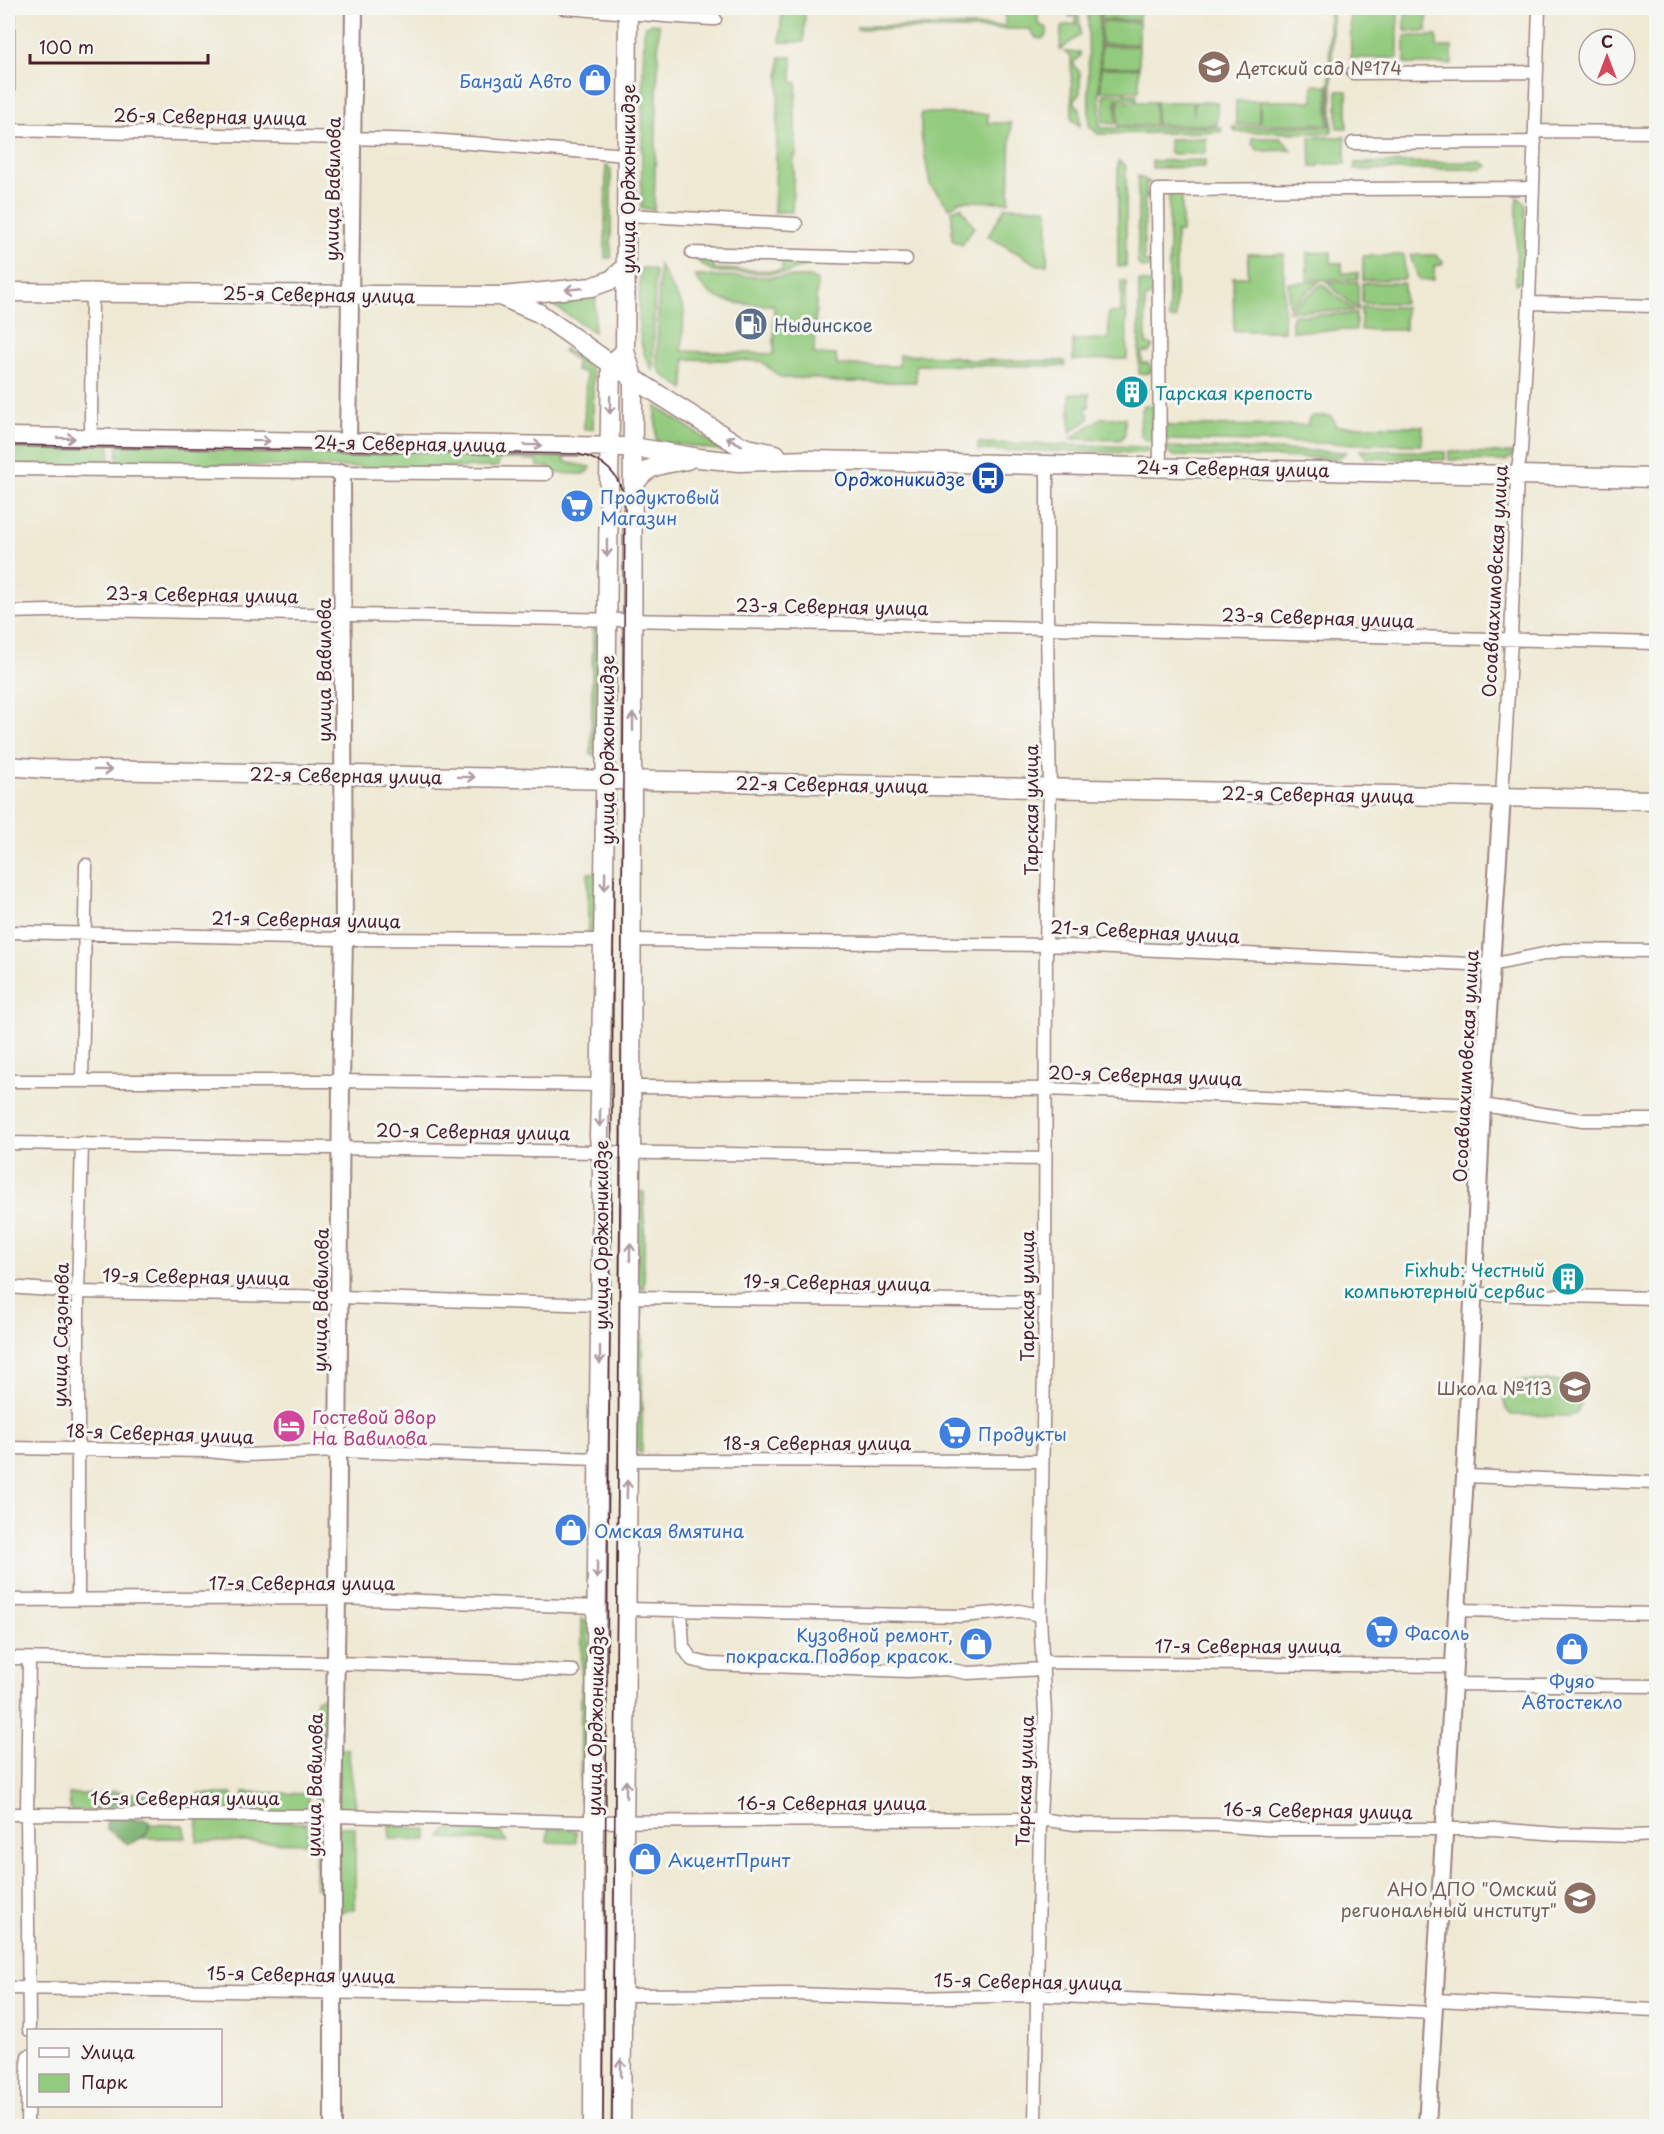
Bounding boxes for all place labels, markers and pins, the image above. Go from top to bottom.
school or university icon: Детский сад №174 [1196,49,1232,85]
place label: Детский сад №174 [1236,54,1402,81]
shop icon: Банзай Авто [577,62,613,98]
place label: Банзай Авто [459,67,572,94]
fuel station icon: Ныдинское [733,306,769,342]
place label: Ныдинское [774,311,873,338]
building icon: Тарская крепость [1114,374,1150,410]
place label: Тарская крепость [1155,379,1312,406]
bus stop icon: Орджоникидзе [970,460,1006,496]
place label: Орджоникидзе [834,465,965,492]
place label: Продуктовый Магазин [600,483,720,531]
supermarket icon: Продуктовый Магазин [559,488,595,524]
place label: Fixhub: Честный компьютерный сервис [1343,1256,1545,1304]
building icon: Fixhub: Честный компьютерный сервис [1550,1261,1586,1297]
school or university icon: Школа №113 [1557,1369,1593,1405]
place label: Школа №113 [1437,1374,1552,1401]
place label: Гостевой двор На Вавилова [312,1403,436,1451]
hotel icon: Гостевой двор На Вавилова [271,1408,307,1444]
supermarket icon: Продукты [937,1415,973,1451]
place label: Продукты [978,1420,1067,1447]
shop icon: Oмская вмятина [553,1512,589,1548]
place label: Oмская вмятина [594,1517,745,1544]
supermarket icon: Фасоль [1364,1614,1400,1650]
place label: Фасоль [1405,1619,1469,1646]
place label: Кузовной ремонт, покраска.Подбор красок. [725,1621,953,1669]
shop icon: Кузовной ремонт, покраска.Подбор красок. [958,1626,994,1662]
shop icon: Фуяо Автостекло [1554,1631,1590,1667]
place label: Фуяо Автостекло [1521,1667,1623,1715]
shop icon: АкцентПринт [627,1841,663,1877]
place label: АкцентПринт [668,1846,791,1873]
place label: АНО ДПО "Омский региональный институт" [1341,1875,1557,1923]
school or university icon: АНО ДПО "Омский региональный институт" [1562,1880,1598,1916]

